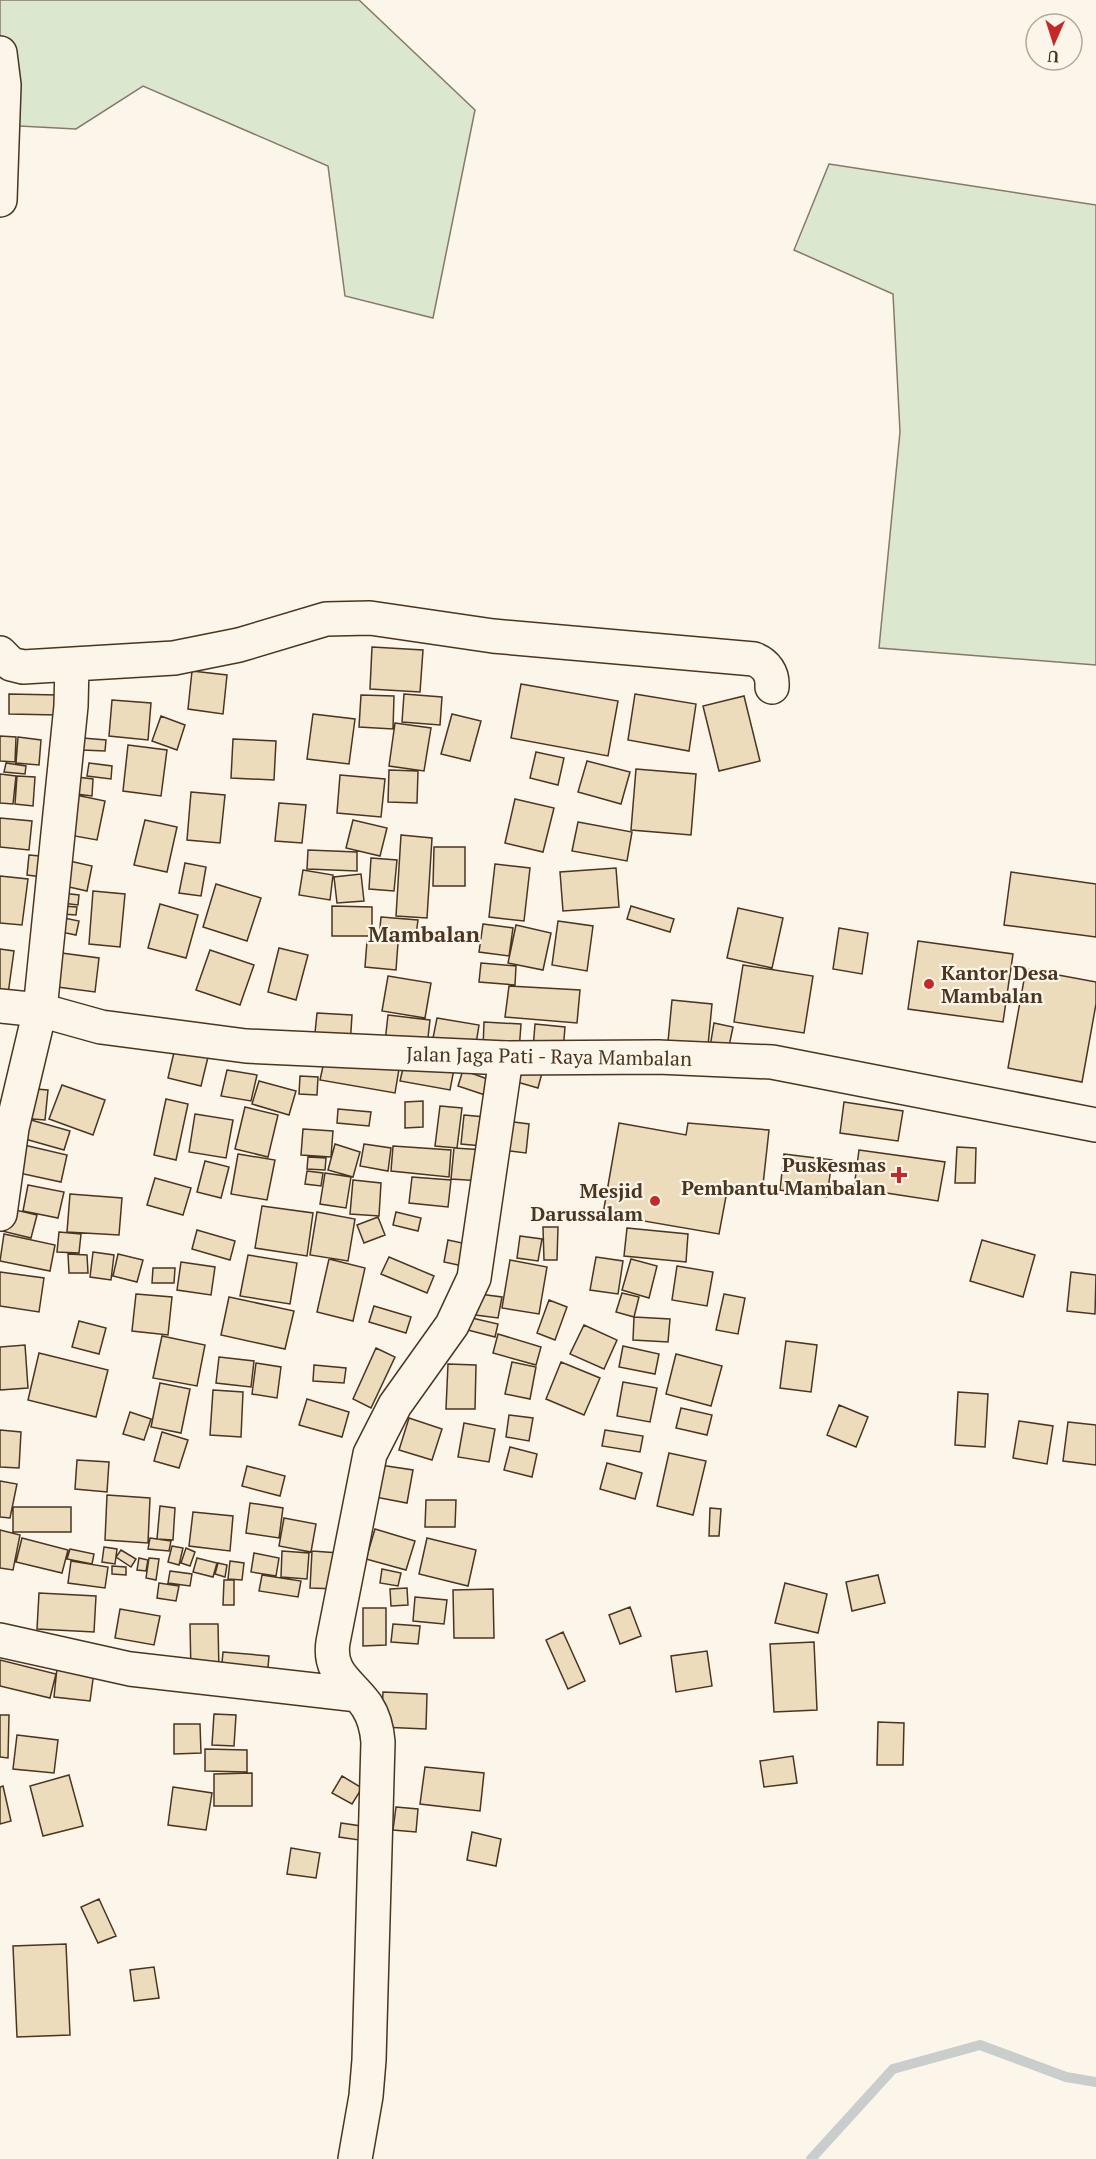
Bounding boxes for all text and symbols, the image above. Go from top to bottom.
north arrow [1024,12,1084,72]
text: U [1046,46,1060,68]
district label: Mambalan [368,919,480,948]
place label: Kantor Desa Mambalan [941,959,1059,1009]
marker: Kantor Desa Mambalan [922,977,936,991]
street label: Jalan Jaga Pati - Raya Mambalan [406,1040,692,1072]
place label: Puskesmas Pembantu Mambalan [681,1151,886,1201]
marker: Puskesmas Pembantu Mambalan [890,1166,908,1184]
place label: Mesjid Darussalam [531,1177,644,1227]
marker: Mesjid Darussalam [648,1194,662,1208]

